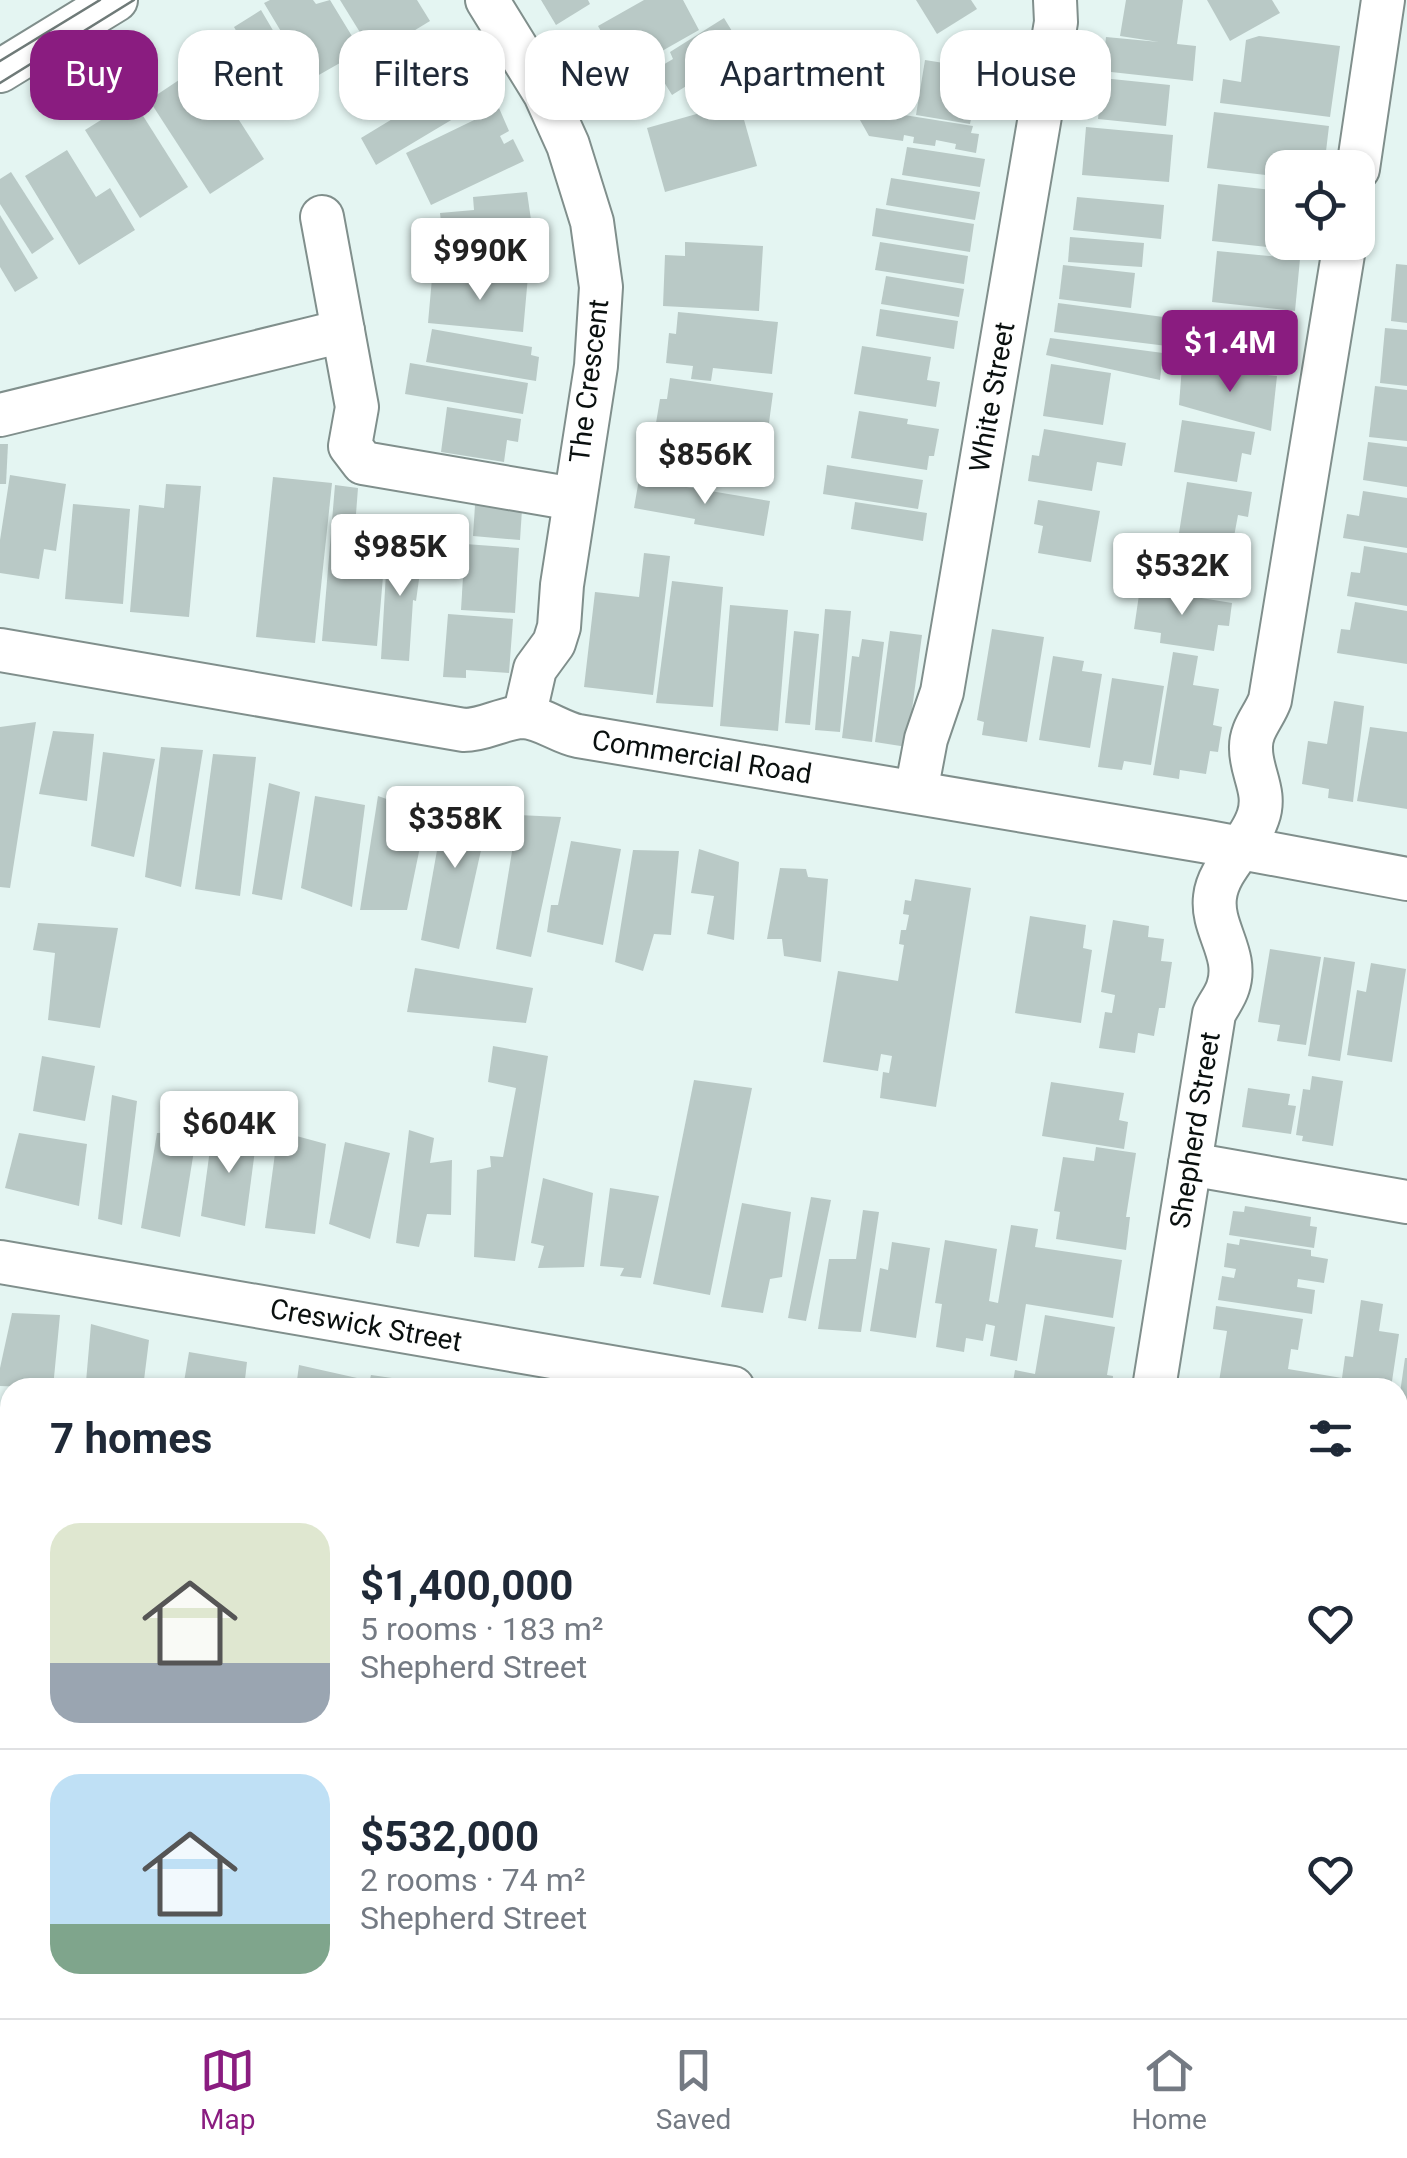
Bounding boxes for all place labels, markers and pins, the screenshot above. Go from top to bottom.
pin: $990K [410,218,550,303]
pin: $1.4M [1160,310,1300,395]
pin: $856K [635,422,775,507]
pin: $985K [330,514,470,599]
pin: $532K [1112,533,1252,618]
pin: $358K [385,786,525,871]
pin: $604K [159,1091,299,1176]

